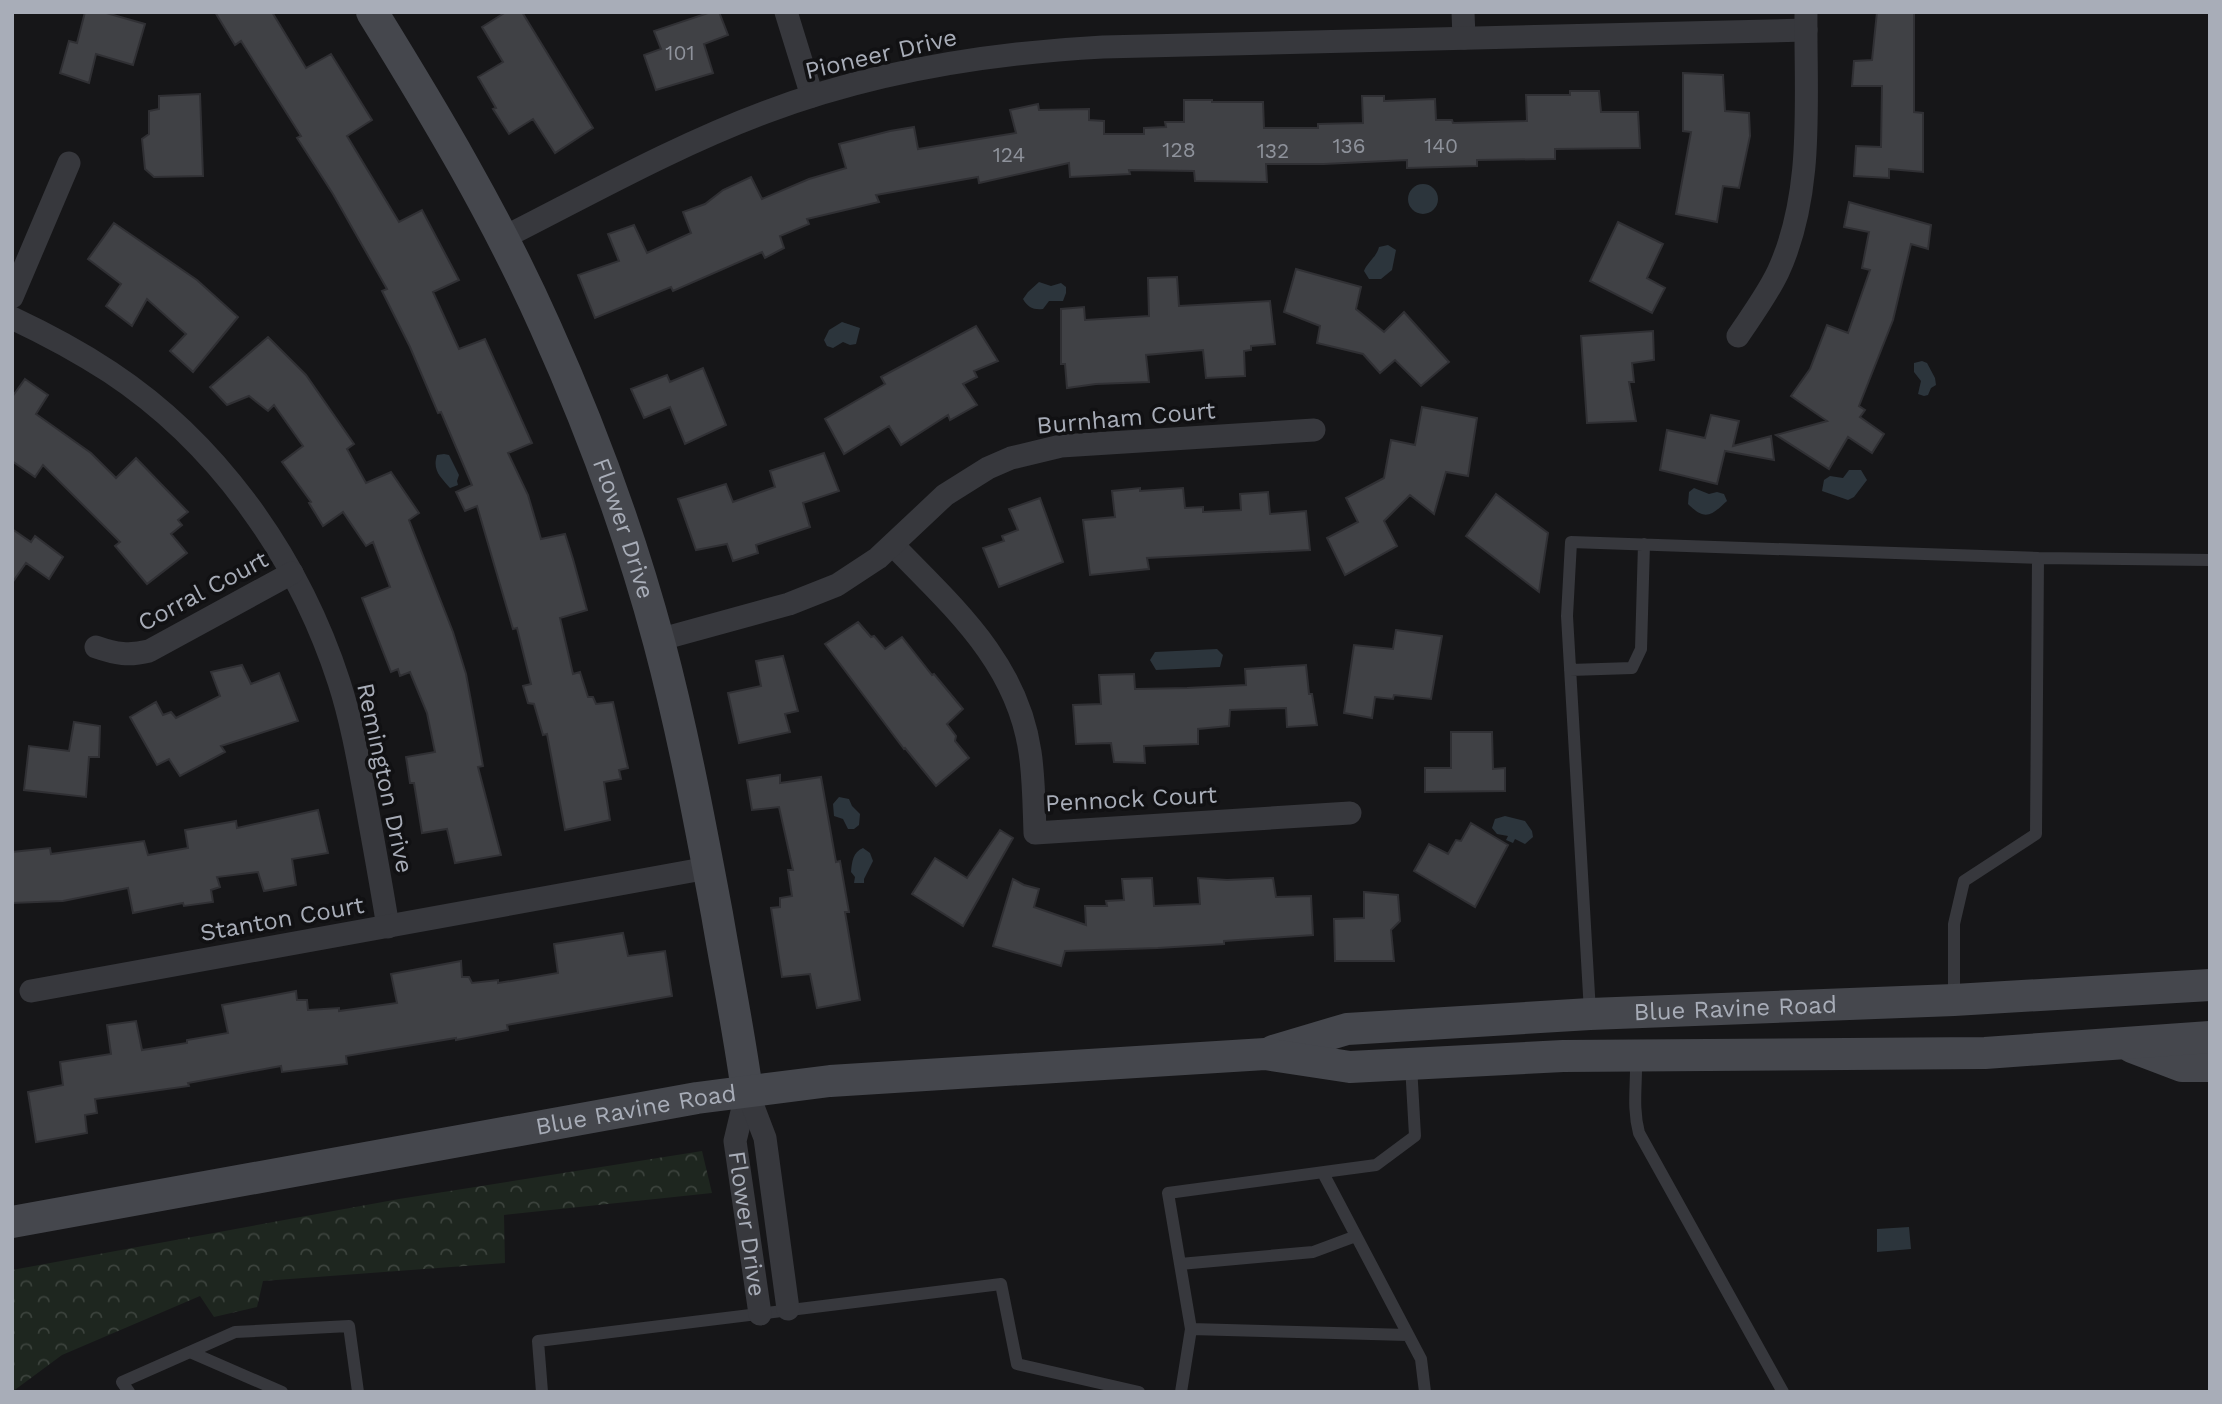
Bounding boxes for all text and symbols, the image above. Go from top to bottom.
street label: Pioneer Drive [802,23,960,85]
house number: 101 [665,40,695,65]
house number: 136 [1332,133,1366,158]
house number: 140 [1424,133,1458,158]
house number: 128 [1162,137,1196,162]
house number: 132 [1257,138,1289,163]
house number: 124 [993,142,1025,167]
street label: Burnham Court [1035,396,1217,440]
street label: Flower Drive [587,454,660,602]
street label: Corral Court [133,545,273,637]
street label: Remington Drive [351,680,419,876]
street label: Pennock Court [1044,781,1218,817]
street label: Stanton Court [198,891,366,947]
street label: Blue Ravine Road [1633,991,1837,1026]
street label: Blue Ravine Road [533,1079,738,1141]
street label: Flower Drive [723,1149,771,1298]

